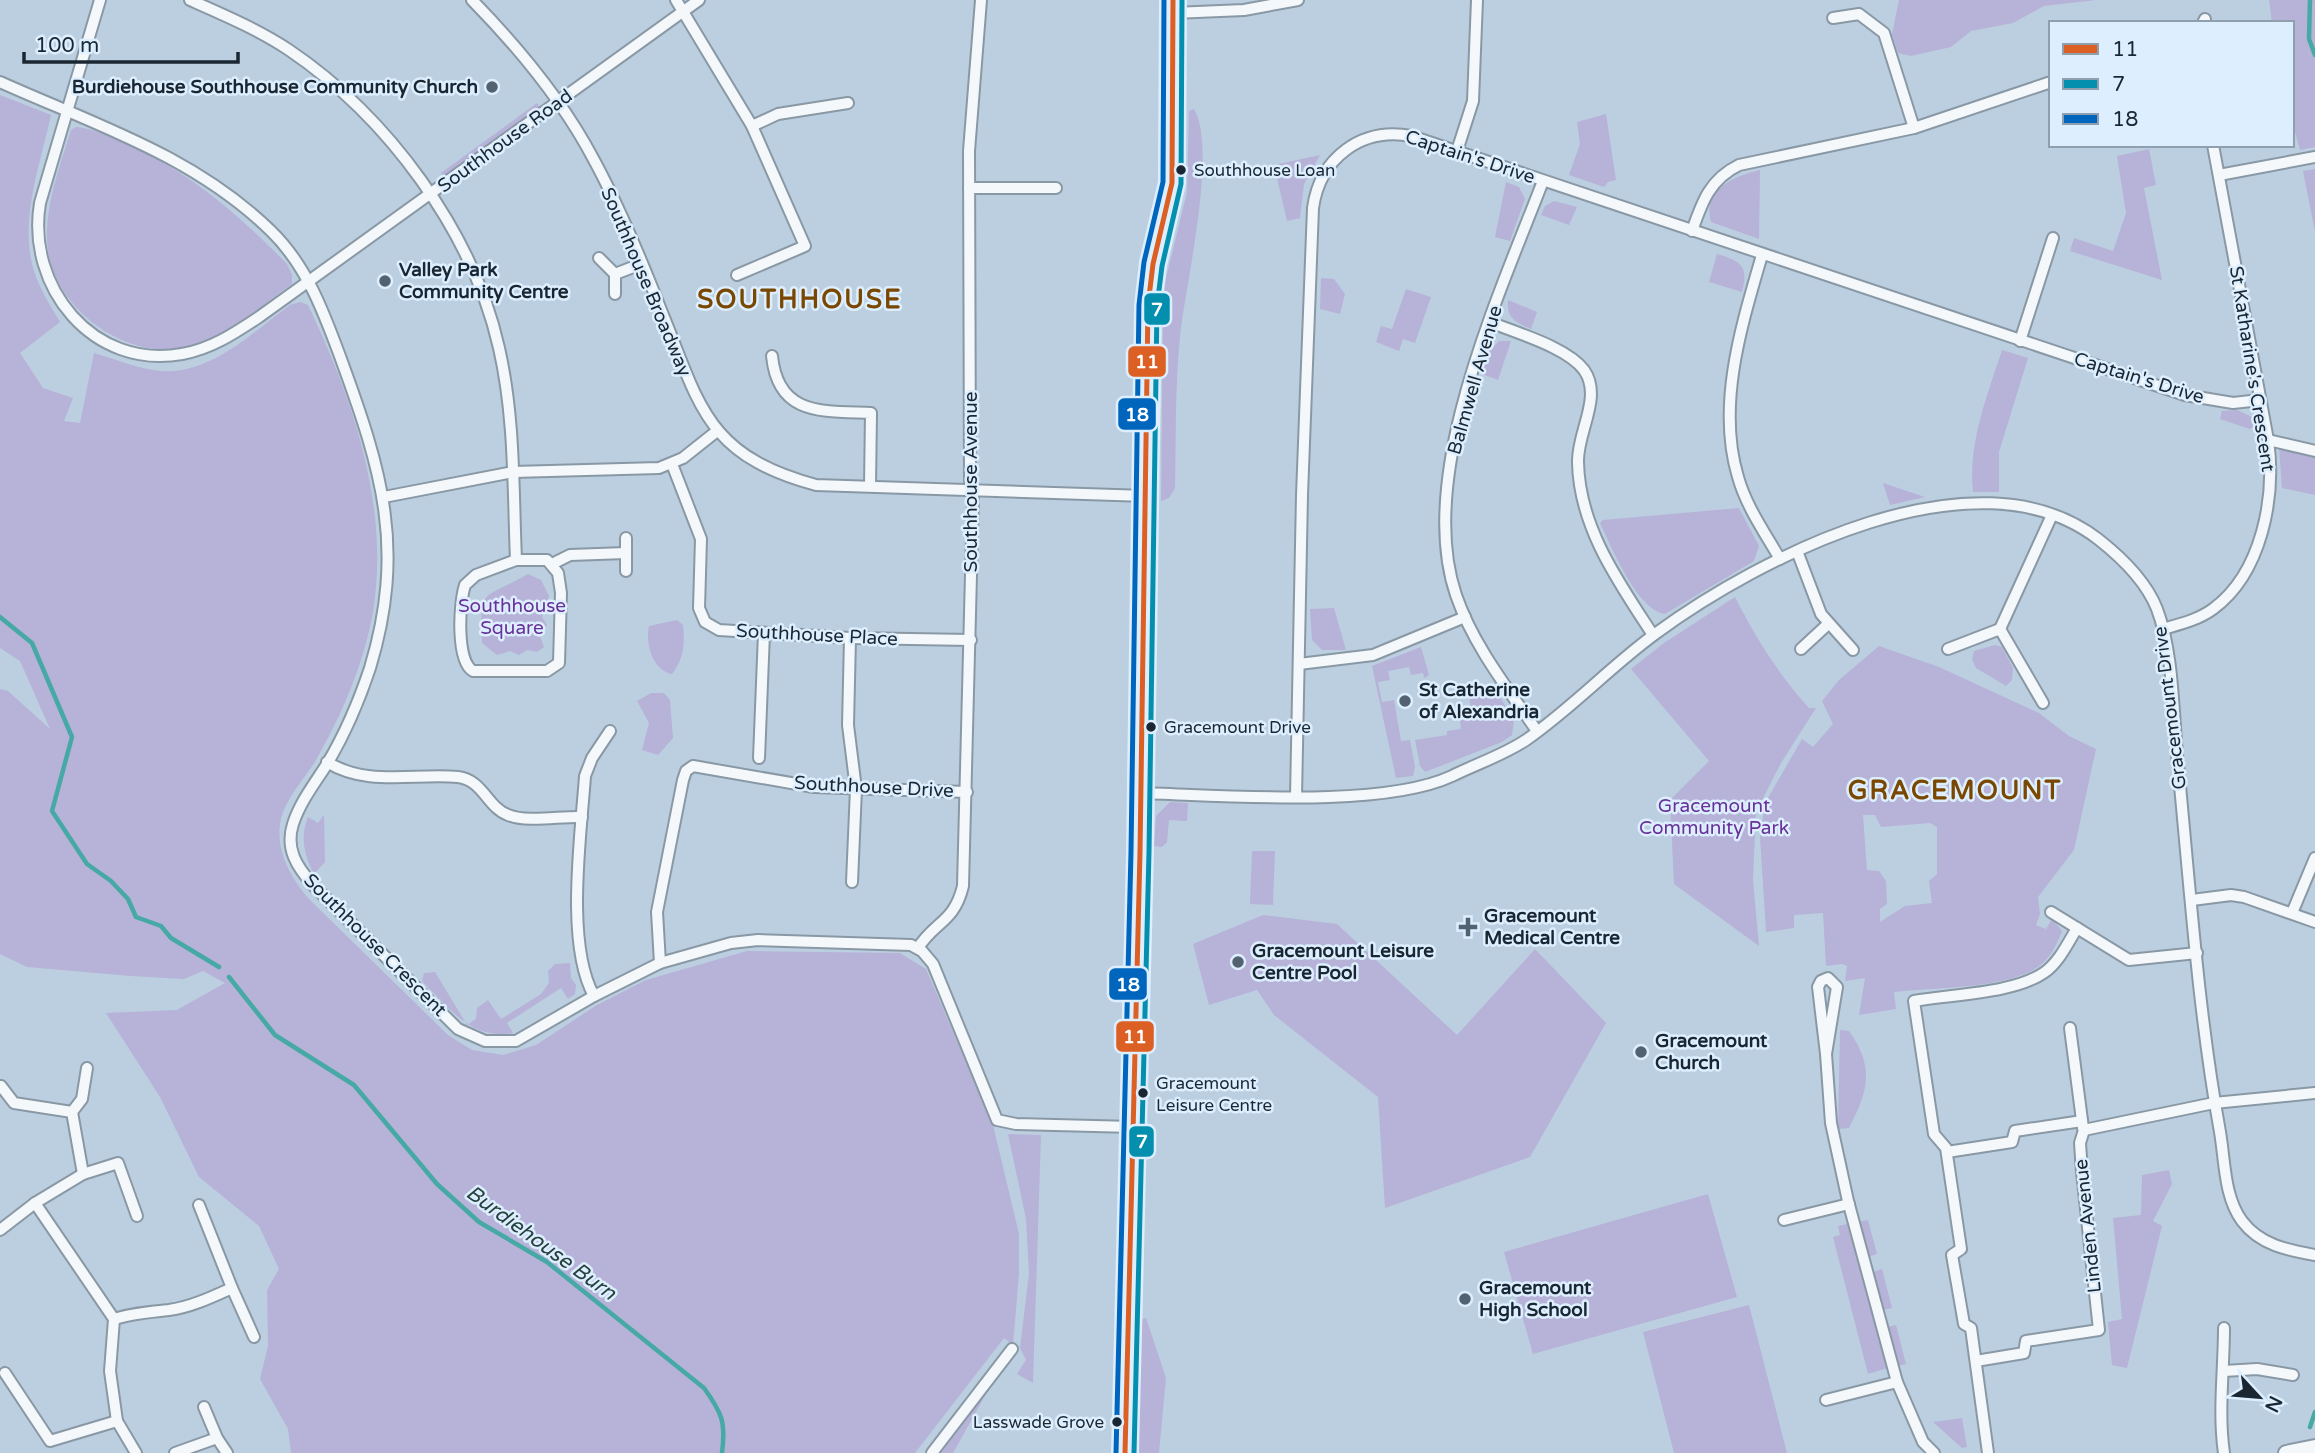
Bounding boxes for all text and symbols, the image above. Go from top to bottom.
scale bar [24,21,238,65]
legend [2049,21,2294,147]
text: 100 m [35,33,99,58]
text: 11 [2112,37,2138,62]
text: 7 [2112,72,2125,97]
place label: Burdiehouse Southhouse Community Church [72,76,478,99]
marker: Burdiehouse Southhouse Community Church [484,79,500,95]
street label: Southhouse Road [433,85,577,197]
text: 18 [2112,107,2138,132]
street label: Captain's Drive [1402,126,1538,188]
place label: Southhouse Loan [1194,160,1335,181]
marker: Southhouse Loan [1174,163,1188,177]
street label: Southhouse Broadway [596,184,696,380]
place label: Valley Park Community Centre [399,259,569,304]
street label: St Katharine's Crescent [2225,264,2279,474]
marker: Valley Park Community Centre [377,273,393,289]
district label: SOUTHHOUSE [697,284,903,315]
line badge: 7 [1143,292,1171,326]
text: 7 [1151,299,1163,321]
street label: Balmwell Avenue [1443,303,1507,457]
line badge: 11 [1127,345,1167,378]
street label: Captain's Drive [2071,348,2207,408]
text: 11 [1135,351,1159,373]
street label: Southhouse Avenue [960,391,982,573]
line badge: 18 [1117,397,1157,431]
text: 18 [1125,404,1149,426]
park label: Southhouse Square [458,595,566,639]
street label: Southhouse Place [736,620,898,650]
street label: Gracemount Drive [2149,625,2191,791]
place label: St Catherine of Alexandria [1419,679,1539,723]
marker: St Catherine of Alexandria [1397,693,1413,709]
place label: Gracemount Drive [1164,717,1311,738]
marker: Gracemount Drive [1144,720,1158,734]
street label: Southhouse Drive [794,772,954,802]
district label: GRACEMOUNT [1848,775,2062,806]
park label: Gracemount Community Park [1639,795,1789,839]
street label: Southhouse Crescent [299,869,451,1021]
place label: Gracemount Medical Centre [1484,905,1620,949]
marker: Gracemount Medical Centre [1458,917,1478,937]
place label: Gracemount Leisure Centre Pool [1252,940,1434,984]
marker: Gracemount Leisure Centre Pool [1230,954,1246,970]
line badge: 18 [1108,967,1148,1001]
text: 18 [1116,974,1140,996]
line badge: 11 [1115,1020,1155,1053]
text: 11 [1123,1026,1147,1048]
place label: Gracemount Church [1655,1030,1768,1074]
marker: Gracemount Church [1633,1044,1649,1060]
place label: Gracemount Leisure Centre [1156,1073,1272,1116]
marker: Gracemount Leisure Centre [1136,1086,1150,1100]
line badge: 7 [1128,1125,1155,1158]
text: 7 [1136,1131,1148,1153]
street label: Linden Avenue [2070,1158,2106,1294]
water label: Burdiehouse Burn [461,1180,622,1306]
place label: Gracemount High School [1479,1277,1592,1322]
marker: Gracemount High School [1457,1291,1473,1307]
north arrow [2224,1362,2294,1432]
text: N [2260,1392,2287,1416]
place label: Lasswade Grove [973,1412,1104,1433]
marker: Lasswade Grove [1110,1415,1124,1429]

